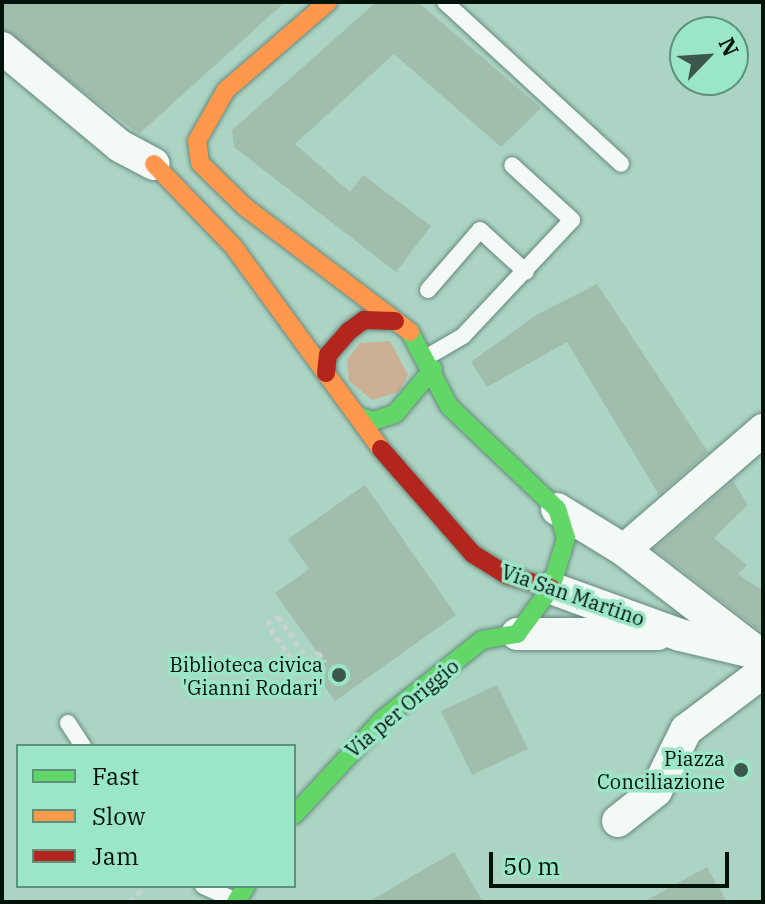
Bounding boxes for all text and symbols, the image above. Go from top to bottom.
north arrow [669,16,749,96]
text: N [713,32,746,61]
street label: Via San Martino [498,559,648,631]
place label: Biblioteca civica 'Gianni Rodari' [169,652,323,699]
street label: Via per Origgio [341,654,463,762]
marker: Biblioteca civica 'Gianni Rodari' [330,666,348,684]
legend [16,744,296,888]
place label: Piazza Conciliazione [597,746,725,793]
text: Fast [92,760,139,792]
marker: Piazza Conciliazione [732,761,750,779]
text: Slow [92,800,145,832]
scale bar [493,836,733,886]
text: Jam [92,840,139,872]
text: 50 m [503,850,560,882]

